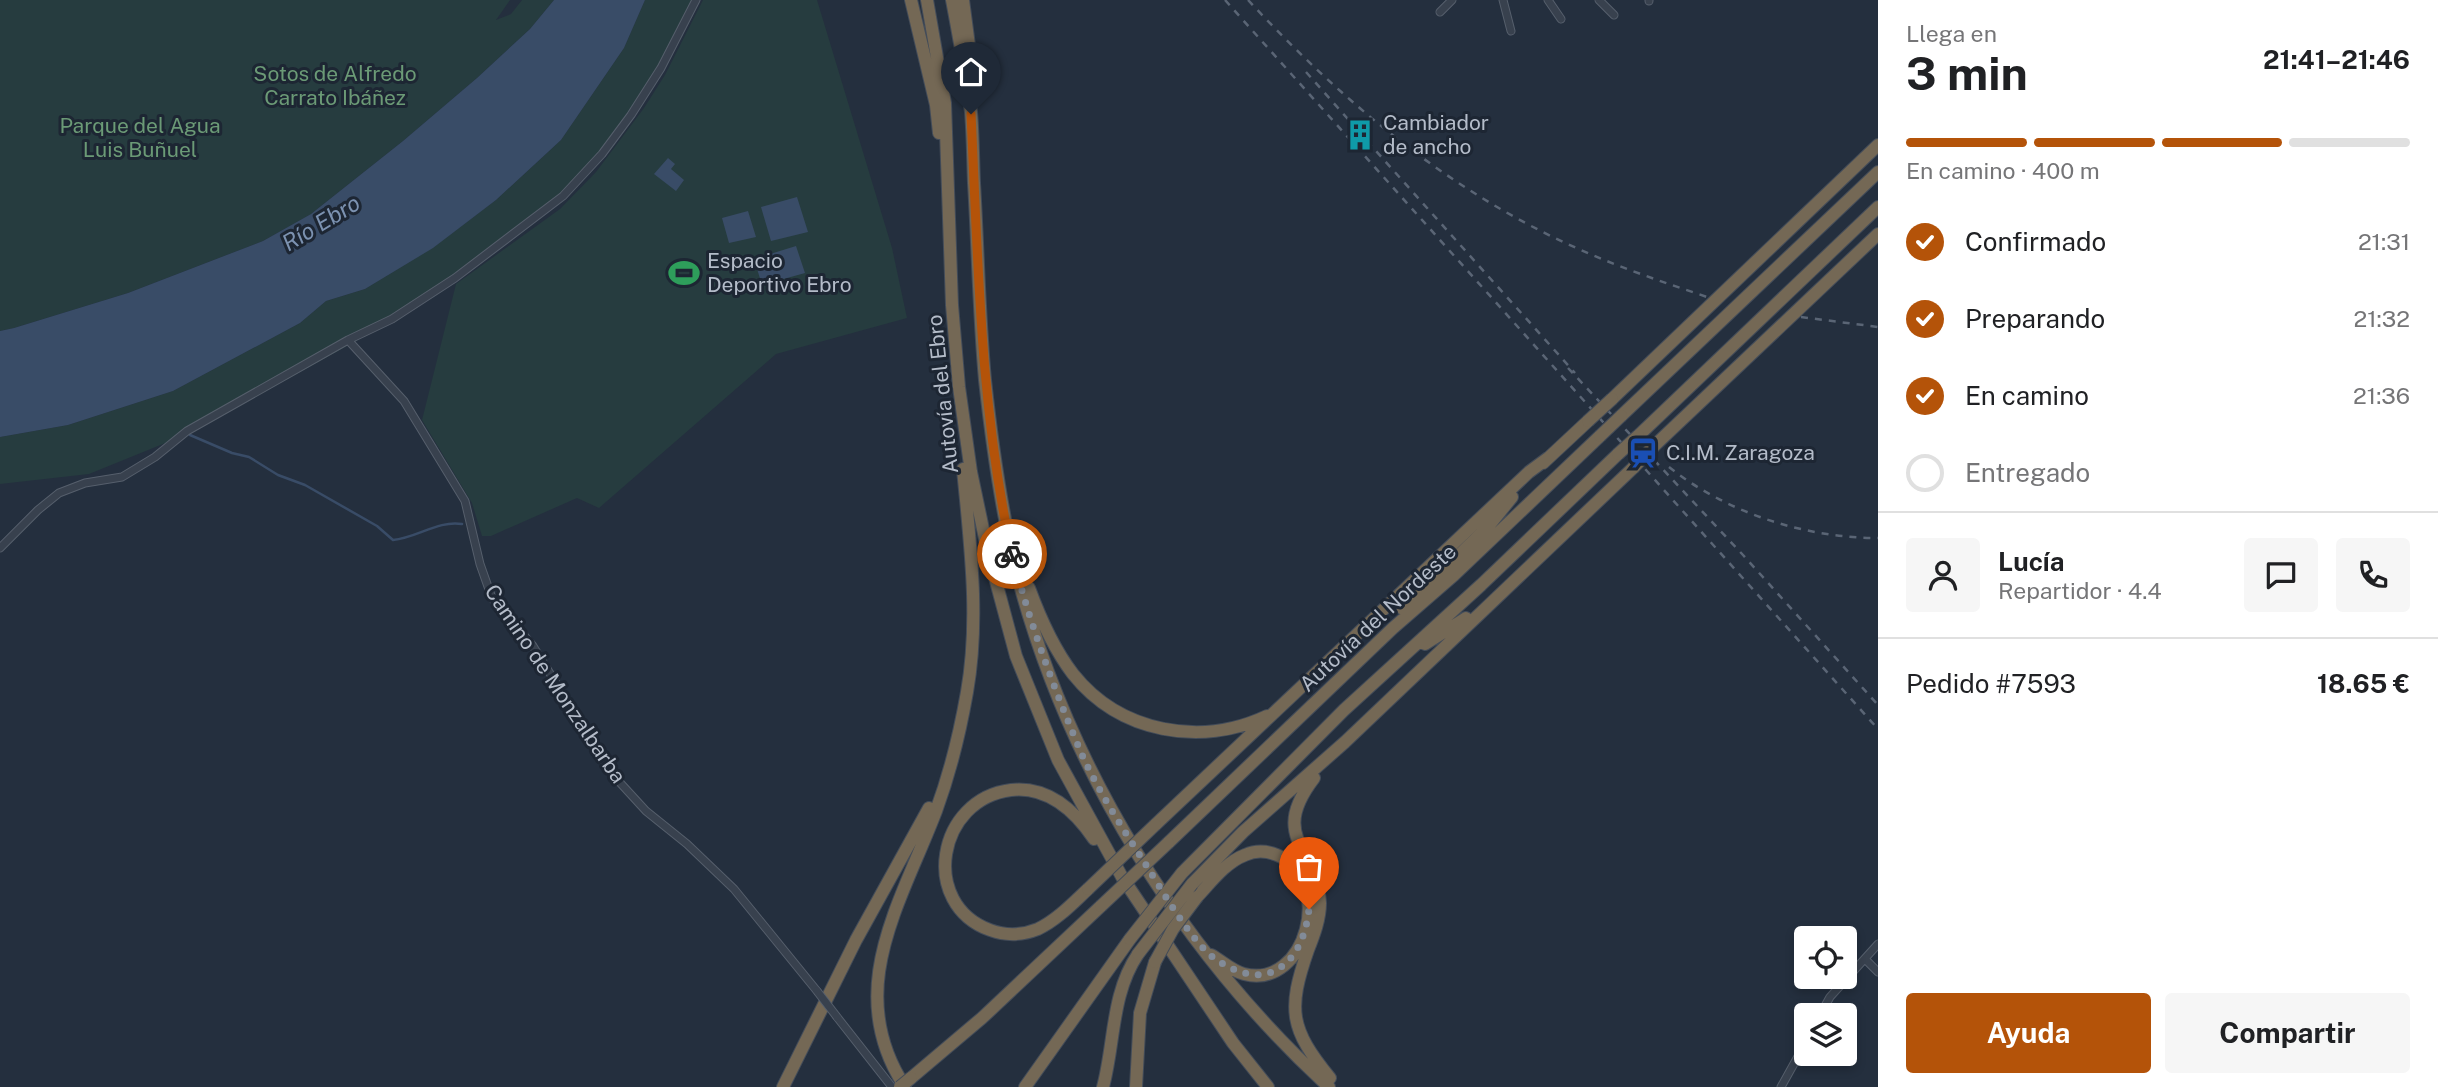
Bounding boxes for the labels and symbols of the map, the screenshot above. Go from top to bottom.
pin [941,42,1001,114]
park label: Sotos de Alfredo Carrato Ibáñez [253,61,417,110]
place label: Cambiador de ancho [1383,110,1489,159]
park label: Parque del Agua Luis Buñuel [59,113,221,162]
building icon: Cambiador de ancho [1343,118,1377,152]
water label: Río Ebro [277,189,365,256]
place label: Espacio Deportivo Ebro [707,248,852,297]
sports icon: Espacio Deportivo Ebro [667,256,701,290]
street label: Autovía del Ebro [922,313,963,475]
station icon: C.I.M. Zaragoza [1626,436,1660,470]
place label: C.I.M. Zaragoza [1666,440,1815,465]
courier [977,519,1047,589]
street label: Autovía del Nordeste [1294,539,1461,697]
street label: Camino de Monzalbarba [480,580,631,788]
pin [1279,837,1339,909]

